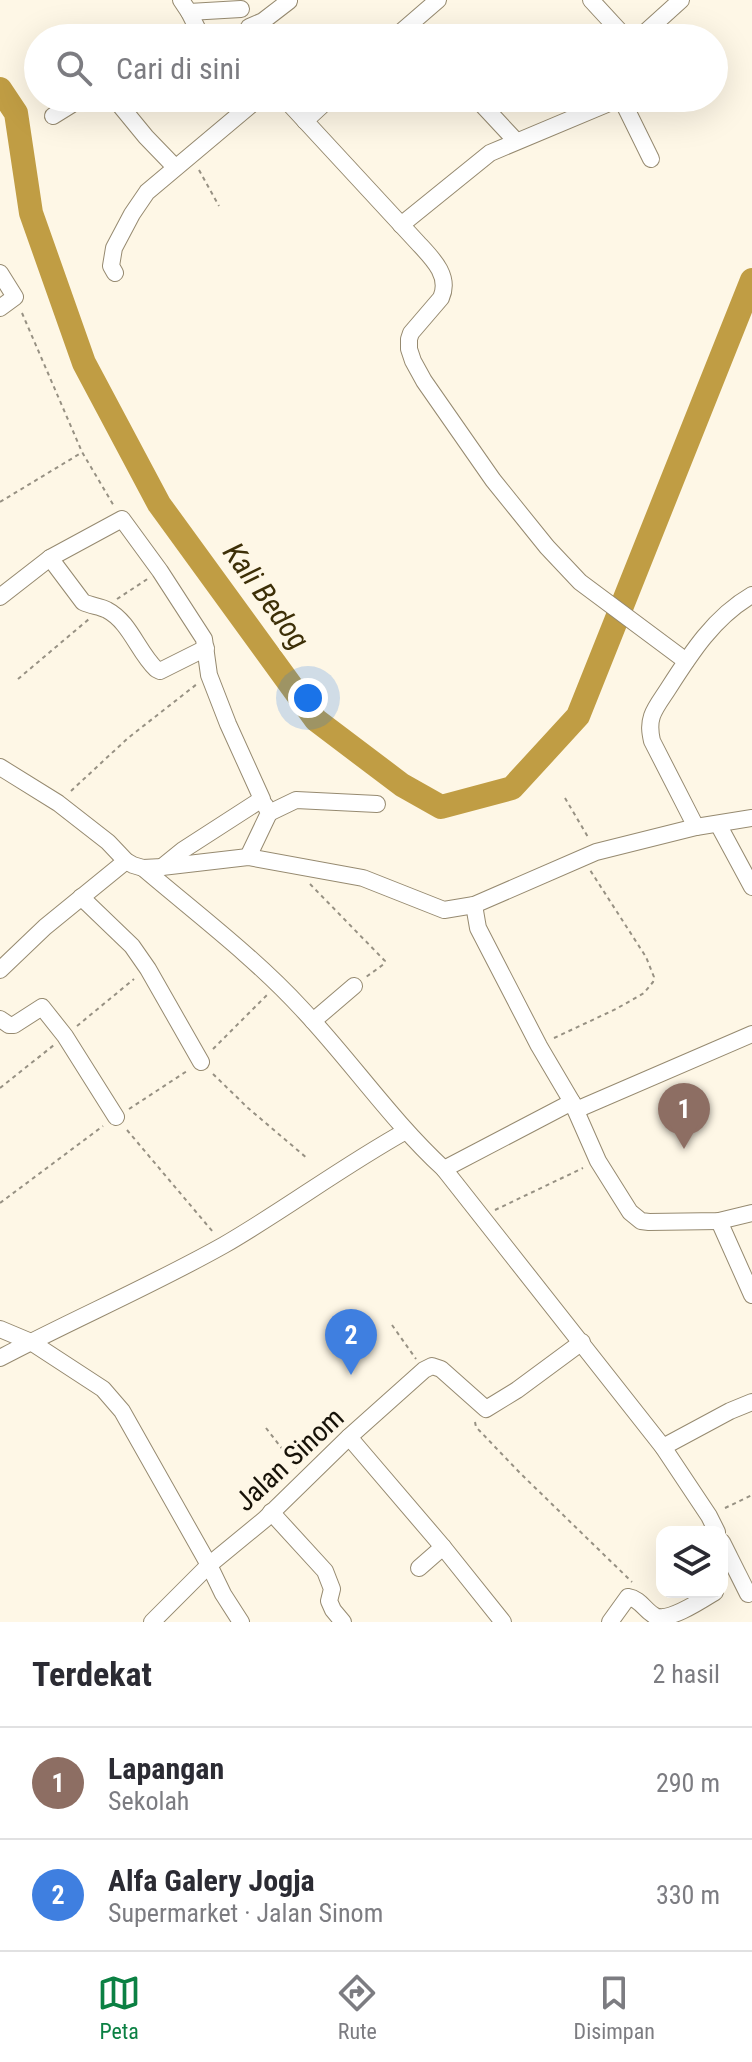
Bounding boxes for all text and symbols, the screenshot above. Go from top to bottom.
search box [24,24,728,112]
icon: search [52,46,96,90]
text: Cari di sini [116,51,241,86]
water label: Kali Bedog [216,536,317,656]
your location [288,678,328,718]
pin: 1 [658,1083,710,1149]
pin: 2 [325,1309,377,1375]
street label: Jalan Sinom [228,1401,350,1518]
map controls [656,1526,728,1598]
button: layers [656,1526,728,1598]
text: Terdekat [32,1654,152,1694]
text: 2 hasil [652,1659,720,1689]
text: Lapangan [108,1751,224,1786]
text: 1 [51,1768,65,1798]
text: 290 m [656,1768,720,1798]
text: Sekolah [108,1786,189,1816]
text: Alfa Galery Jogja [108,1863,315,1898]
text: 2 [51,1880,65,1910]
text: 330 m [656,1880,720,1910]
text: Supermarket · Jalan Sinom [108,1898,383,1928]
tab: Peta [97,1971,141,2044]
tab: Rute [335,1971,379,2044]
tab: Disimpan [574,1971,655,2044]

